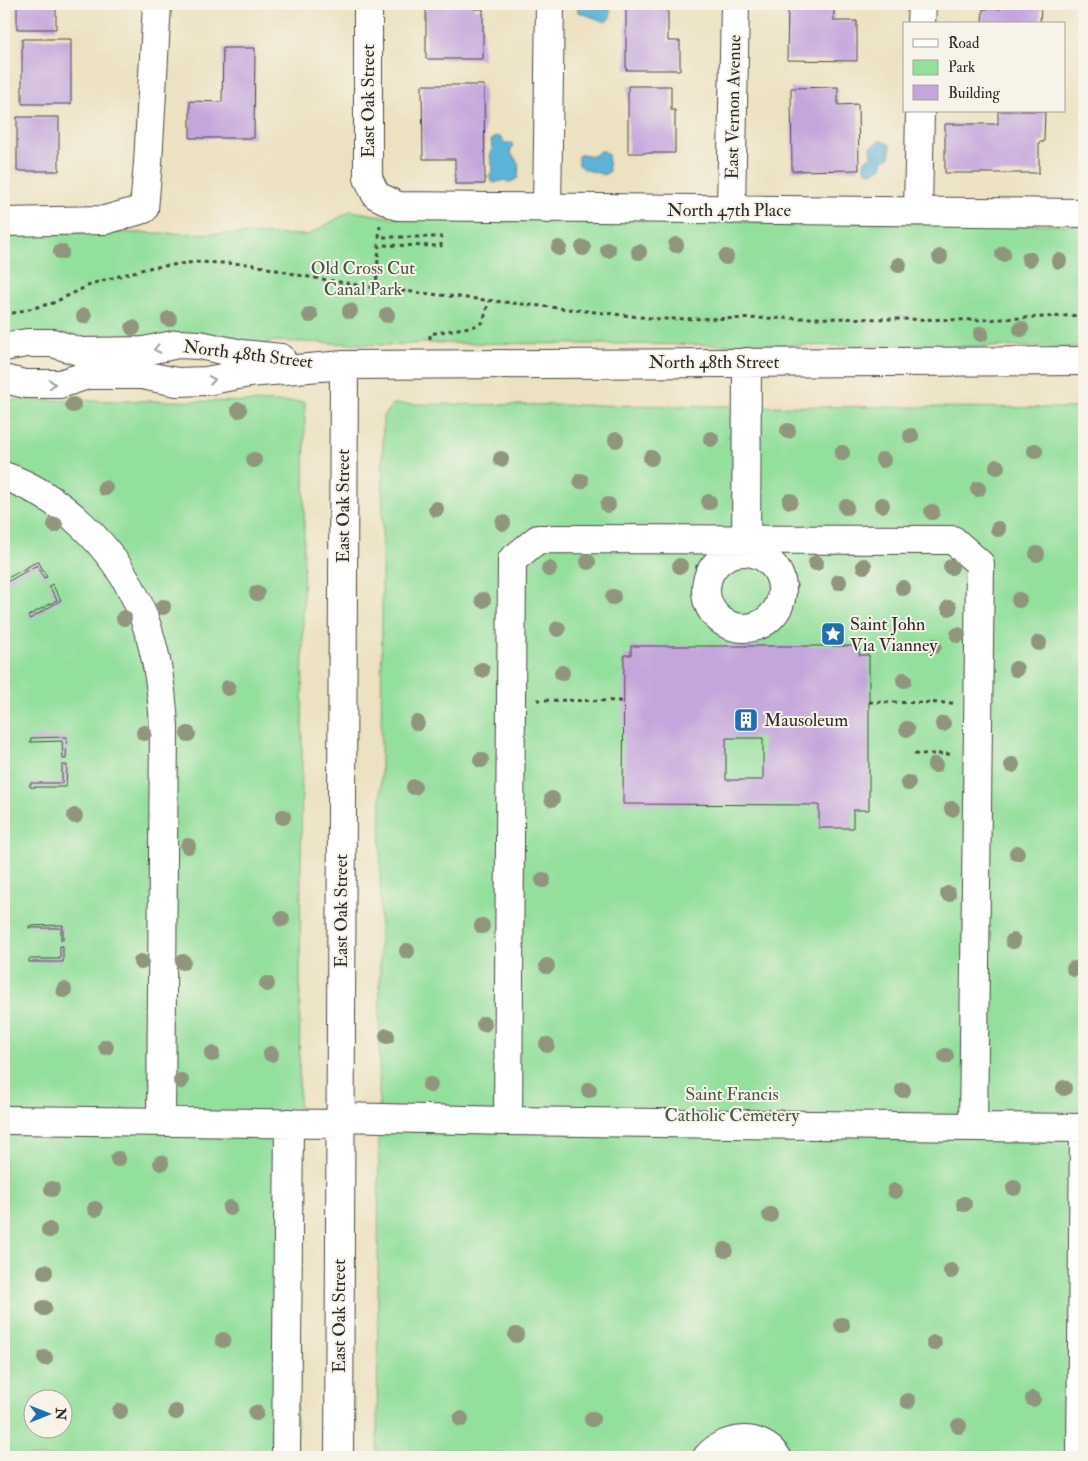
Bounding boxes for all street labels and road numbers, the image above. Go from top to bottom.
street label: East Vernon Avenue [721,34,746,180]
street label: East Oak Street [357,44,380,158]
street label: North 47th Place [667,199,792,222]
street label: North 48th Street [182,335,314,374]
street label: North 48th Street [649,351,780,374]
street label: East Oak Street [332,449,355,563]
street label: East Oak Street [330,854,353,968]
street label: East Oak Street [328,1259,351,1373]

